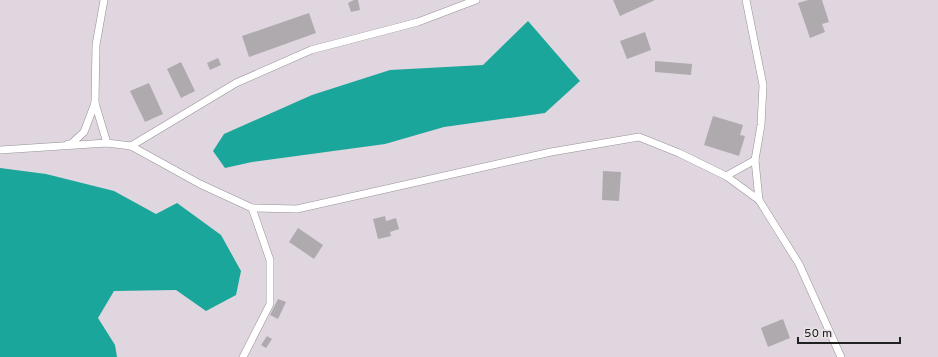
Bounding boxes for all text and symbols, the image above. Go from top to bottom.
scale bar [798,319,900,345]
text: 50 m [804,326,832,342]

